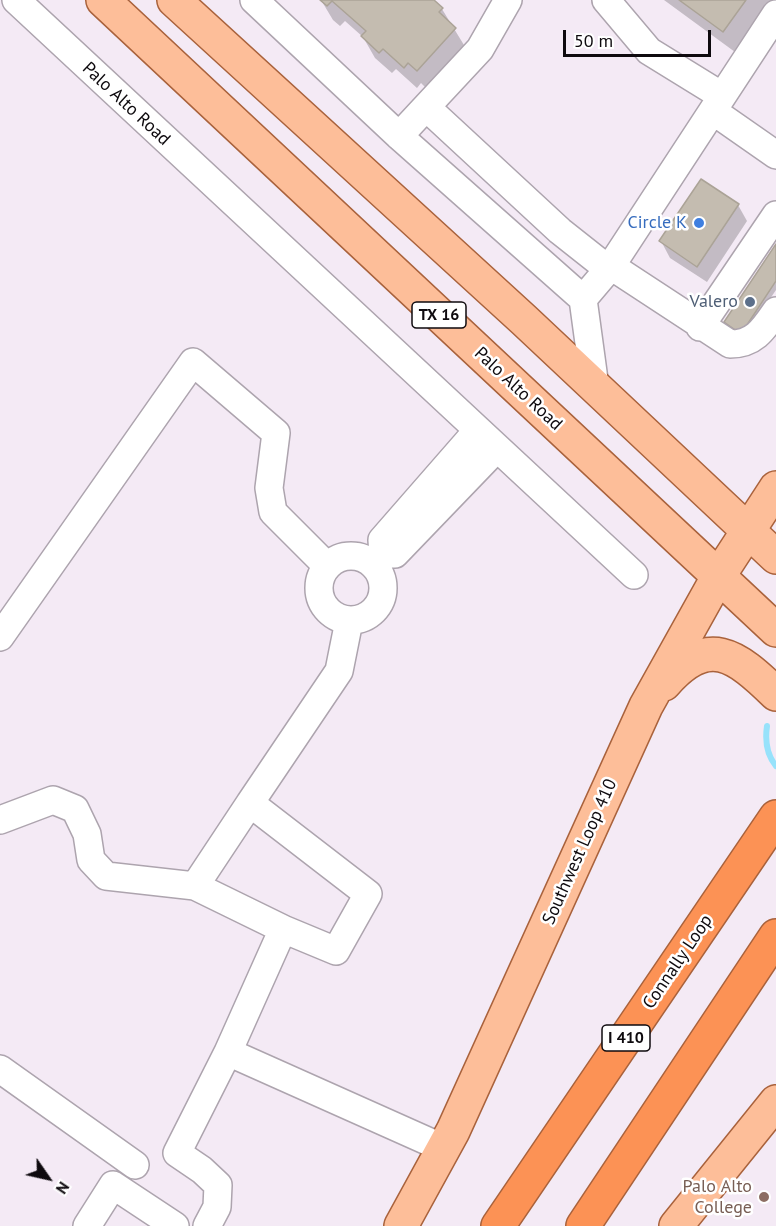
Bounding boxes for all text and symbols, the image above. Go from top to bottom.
scale bar [566,18,714,56]
text: 50 m [574,29,613,52]
street label: Palo Alto Road [78,58,174,150]
place label: Circle K [627,212,687,234]
marker: Circle K [692,216,706,230]
place label: Valero [690,291,738,313]
marker: Valero [743,295,757,309]
road number: TX 16 [412,302,466,328]
street label: Palo Alto Road [470,343,566,435]
street label: Southwest Loop 410 [538,776,622,928]
street label: Connally Loop [639,911,717,1013]
road number: I 410 [602,1025,650,1051]
north arrow [18,1148,78,1208]
place label: Palo Alto College [683,1176,752,1218]
text: N [52,1178,74,1198]
marker: Palo Alto College [757,1190,771,1204]

